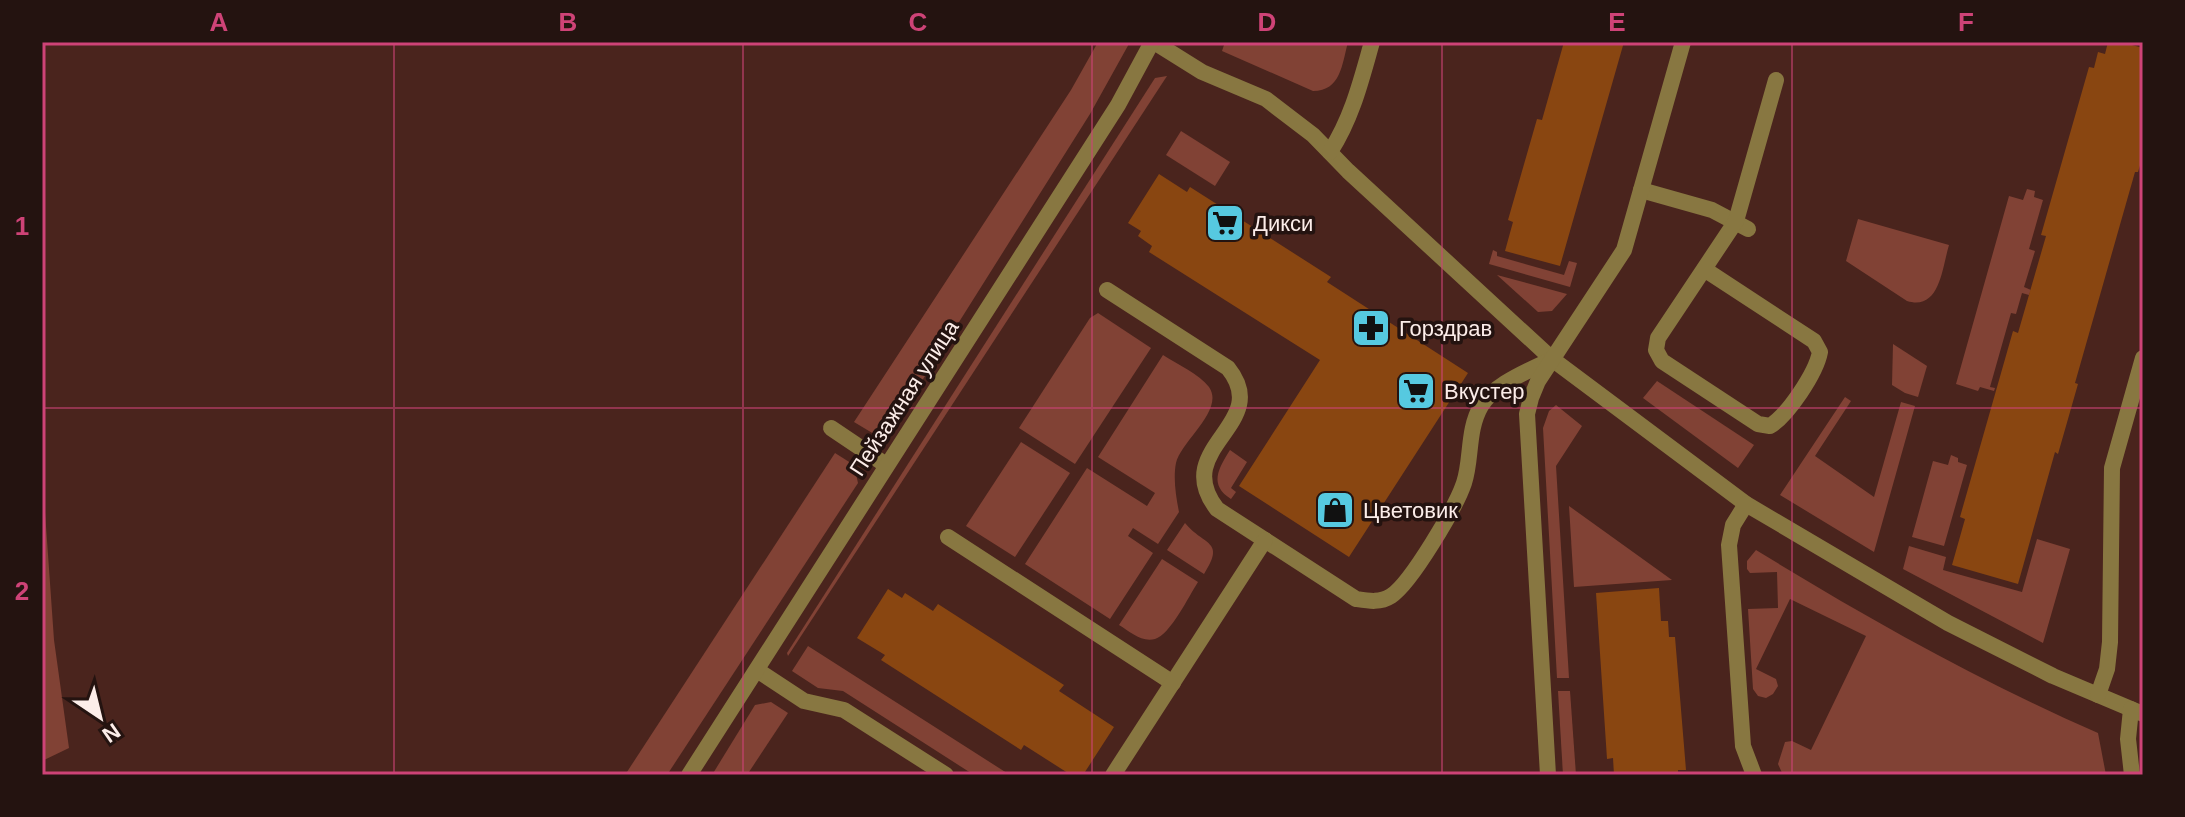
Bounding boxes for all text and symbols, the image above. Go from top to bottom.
text: A [210,7,229,37]
text: B [559,7,577,37]
text: C [909,7,928,37]
text: D [1258,7,1276,37]
text: E [1608,7,1626,37]
text: F [1958,7,1974,37]
supermarket icon: Дикси [1204,202,1246,244]
text: 1 [15,211,29,241]
place label: Дикси [1253,211,1313,236]
pharmacy icon: Горздрав [1350,307,1392,349]
street label: Пейзажная улица [844,315,964,480]
place label: Горздрав [1399,316,1492,341]
supermarket icon: Вкустер [1395,370,1437,412]
place label: Вкустер [1444,379,1525,404]
shop icon: Цветовик [1314,489,1356,531]
place label: Цветовик [1363,498,1458,523]
text: 2 [15,576,29,606]
north arrow [60,677,140,757]
text: N [98,718,125,748]

